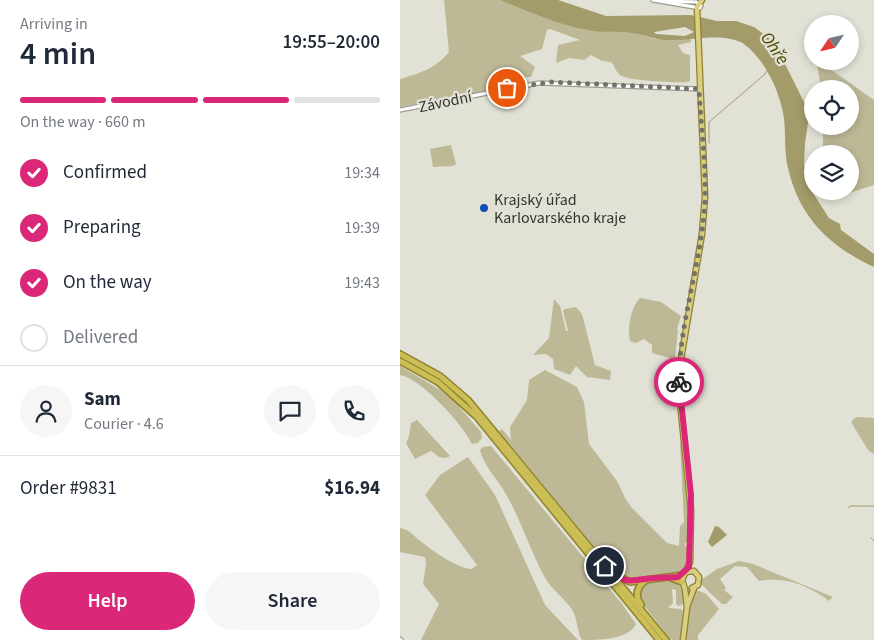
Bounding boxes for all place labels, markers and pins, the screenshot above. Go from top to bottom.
pin [486,67,528,109]
place label: Krajský úřad Karlovarského kraje [494,189,626,229]
marker: Krajský úřad Karlovarského kraje [478,202,490,214]
pin [584,545,626,587]

